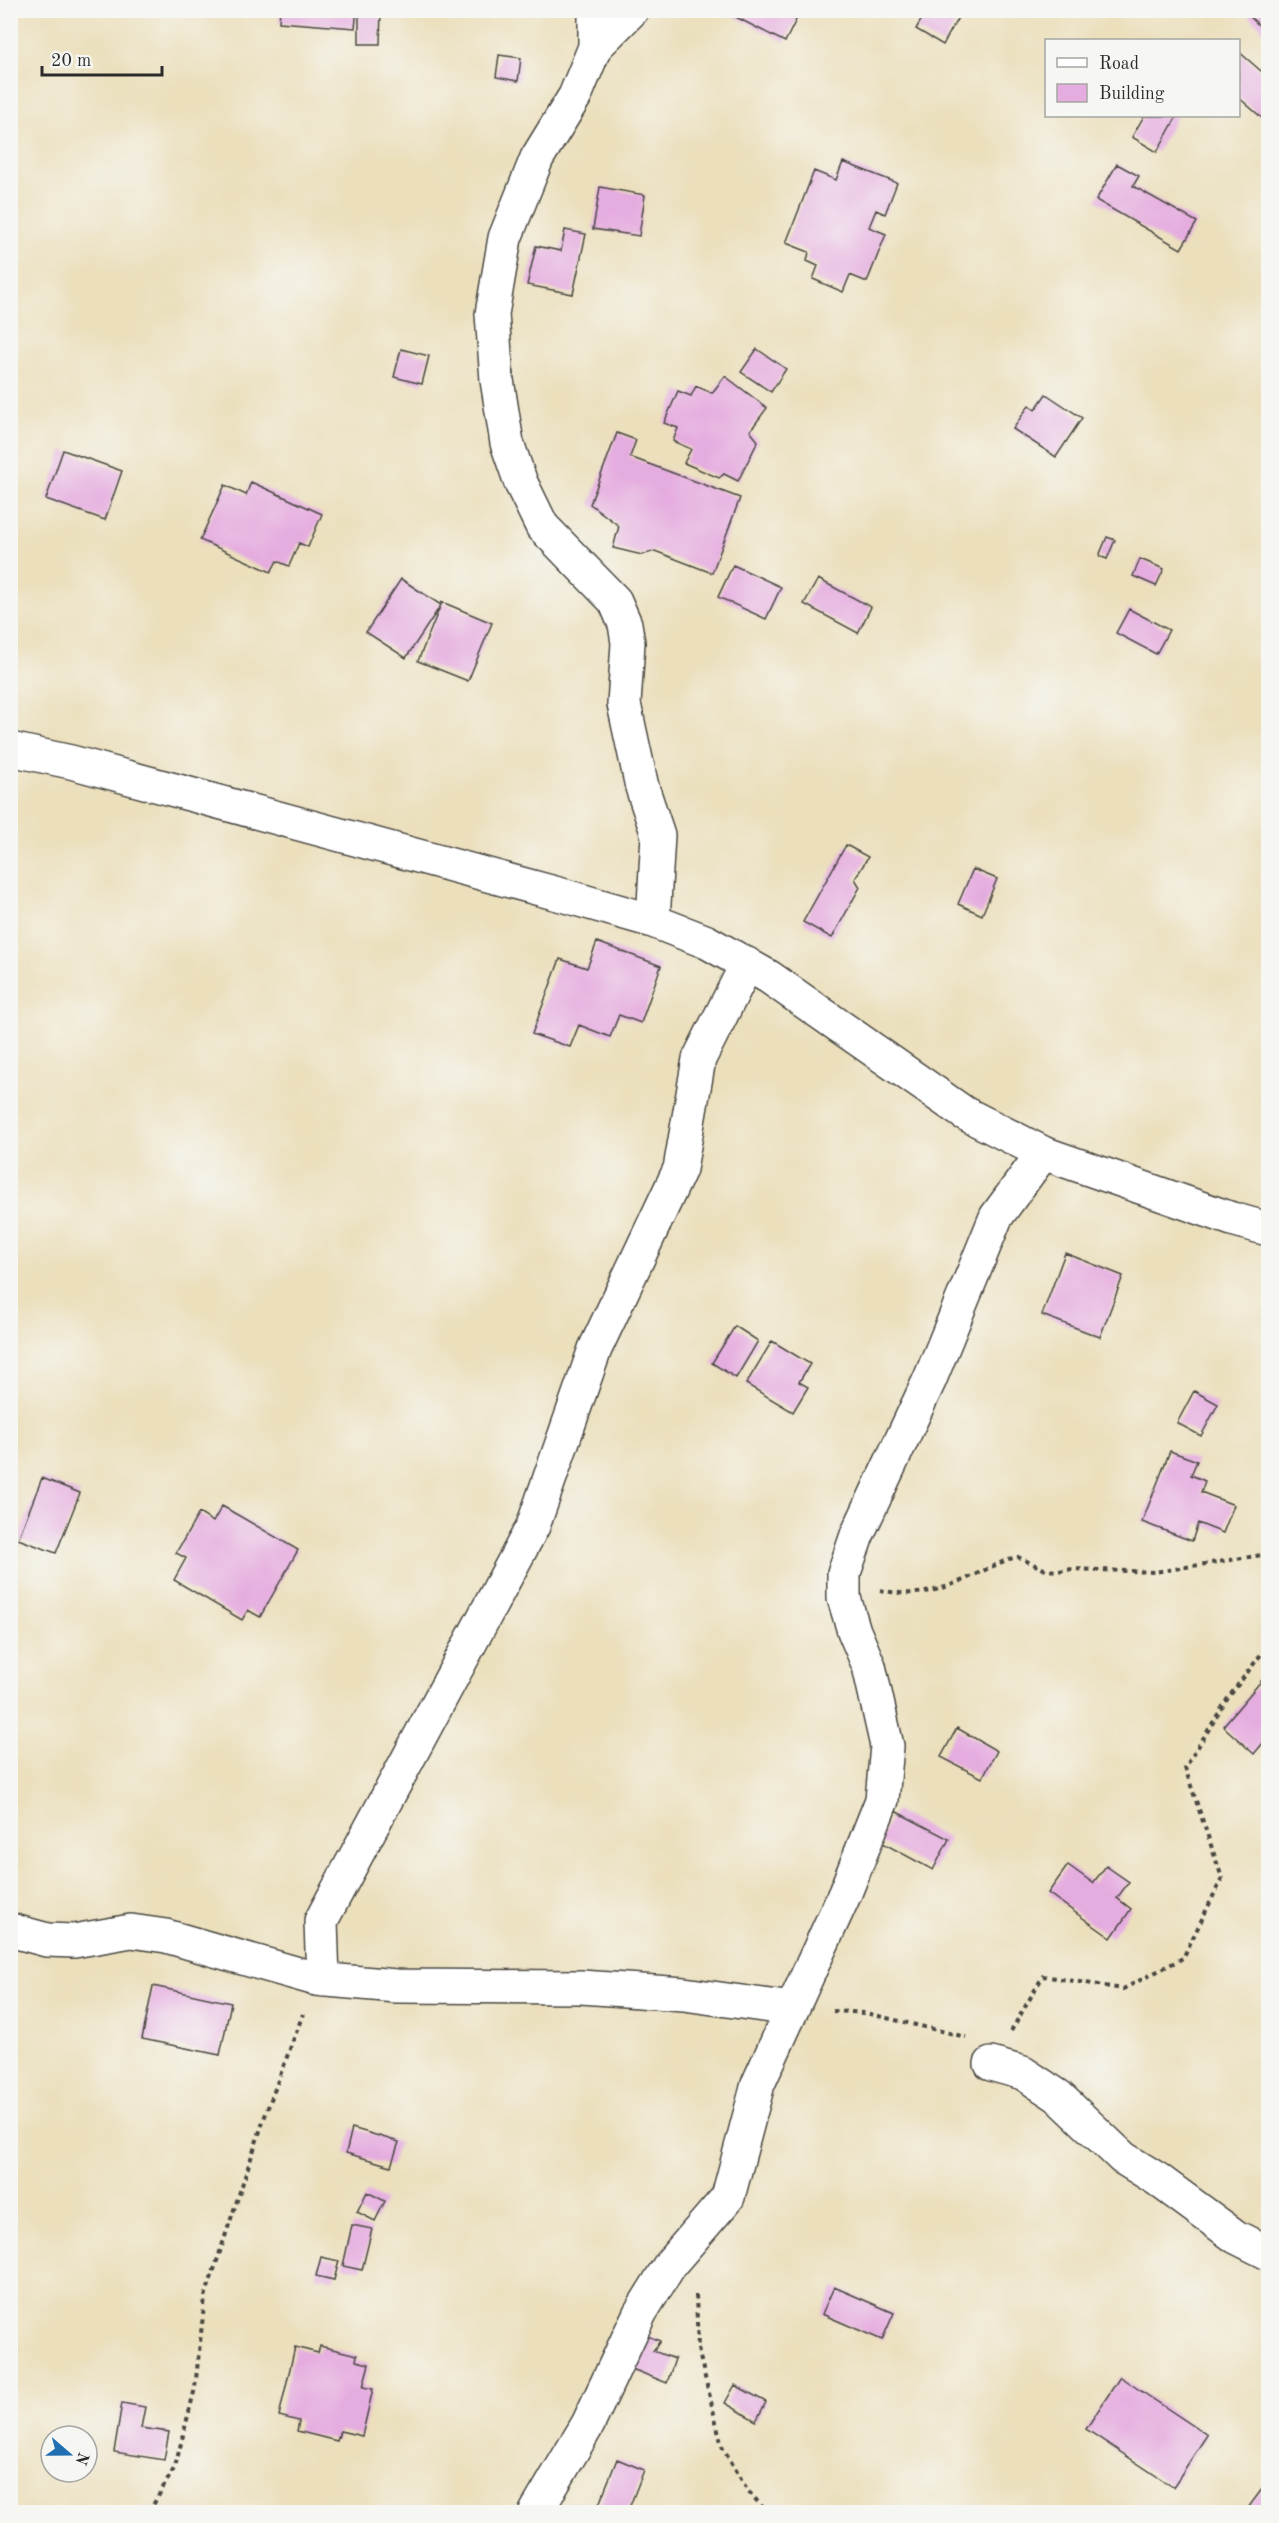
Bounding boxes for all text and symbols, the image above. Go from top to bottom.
scale bar [42,39,162,77]
legend [1045,39,1240,117]
text: 20 m [51,52,91,70]
text: Road [1099,55,1139,73]
text: Building [1099,85,1165,103]
north arrow [39,2424,99,2484]
text: N [71,2450,91,2468]

